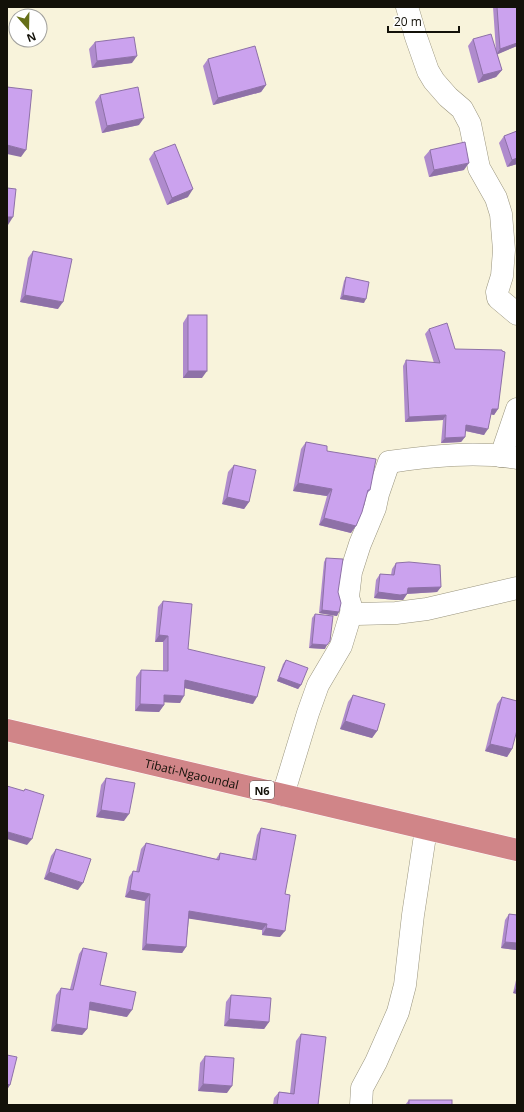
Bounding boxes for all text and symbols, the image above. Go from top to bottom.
north arrow [8,8,48,48]
scale bar [388,8,459,34]
text: 20 m [394,13,422,30]
text: N [25,29,38,46]
street label: Tibati-Ngaoundal [143,754,241,793]
road number: N6 [250,781,274,799]

